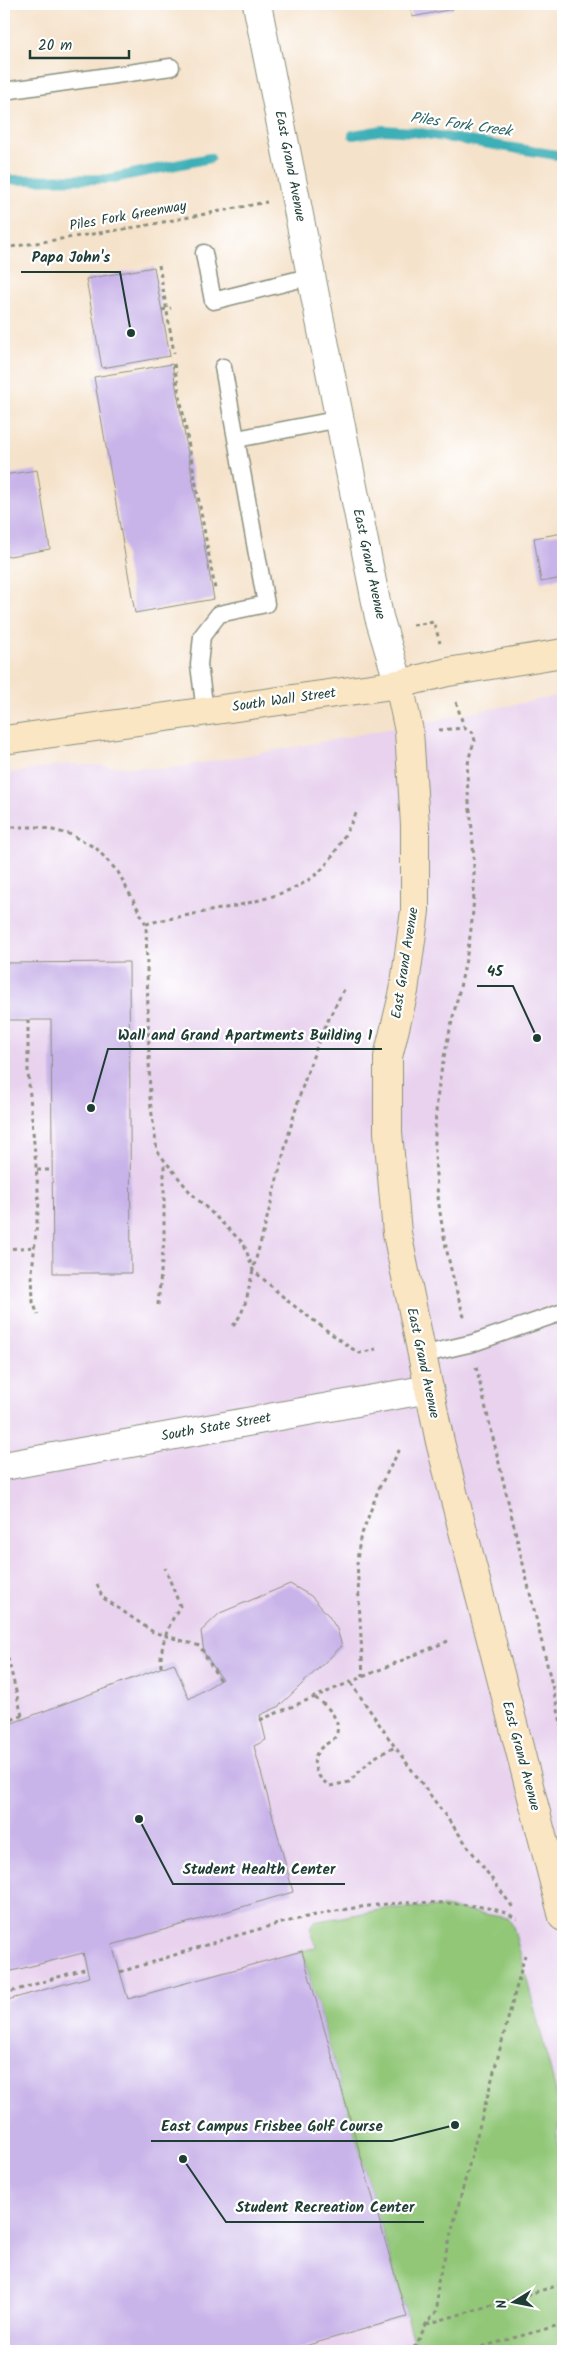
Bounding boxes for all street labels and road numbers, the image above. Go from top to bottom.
street label: East Grand Avenue [268,109,312,224]
street label: Piles Fork Greenway [68,195,189,237]
street label: East Grand Avenue [347,507,392,622]
street label: South Wall Street [231,682,338,718]
street label: East Grand Avenue [385,905,425,1020]
street label: East Grand Avenue [401,1306,446,1421]
street label: South State Street [159,1406,273,1447]
street label: East Grand Avenue [496,1699,546,1814]

